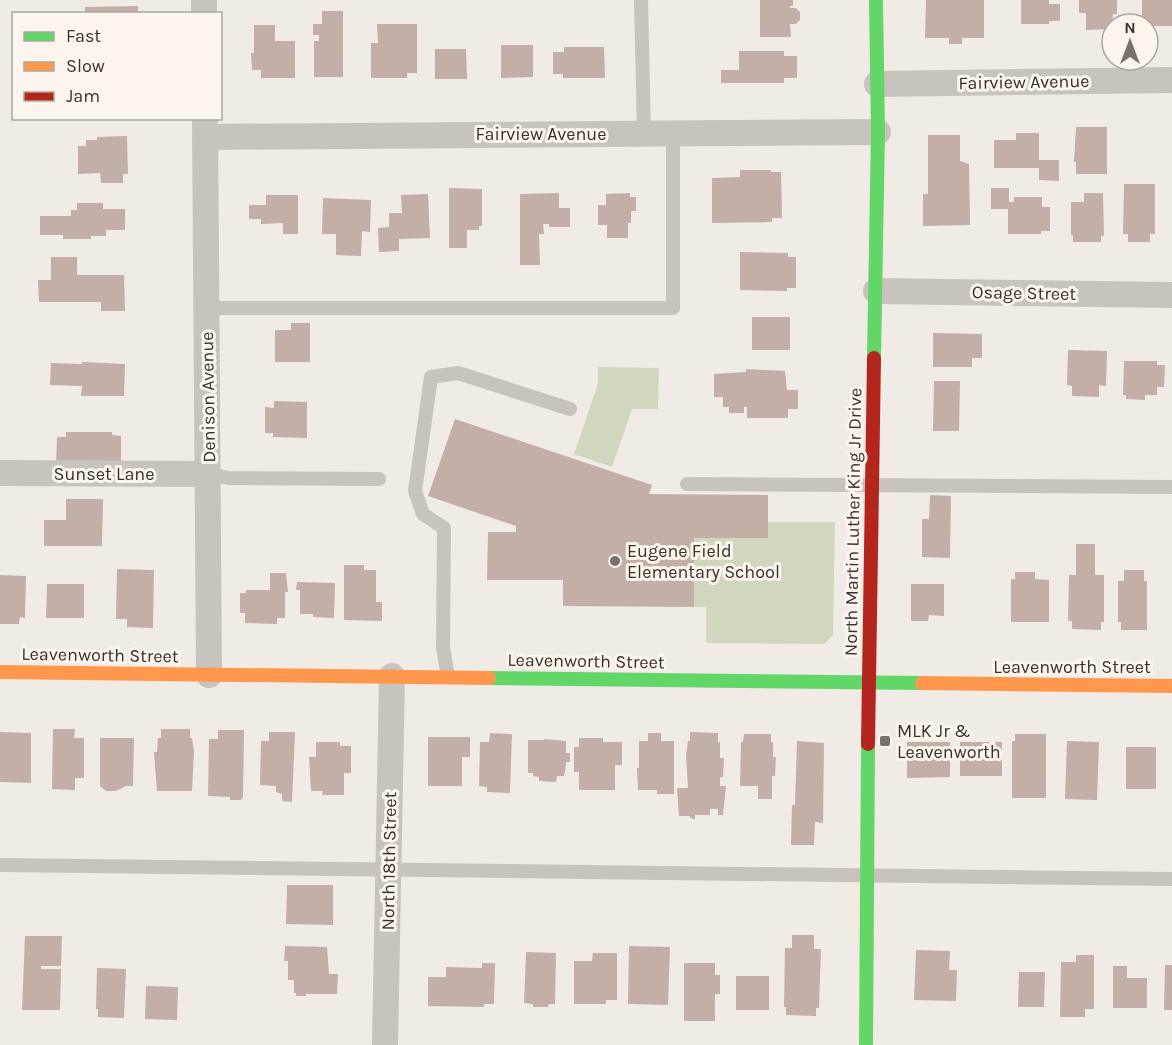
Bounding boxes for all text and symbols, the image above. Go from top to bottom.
legend [12,12,222,120]
north arrow [1100,12,1160,72]
text: N [1124,18,1136,37]
text: Fast [66,25,101,47]
text: Slow [66,55,105,77]
street label: Fairview Avenue [958,70,1090,94]
text: Jam [66,85,100,107]
street label: Fairview Avenue [476,123,607,145]
street label: Osage Street [972,281,1076,305]
street label: Denison Avenue [196,331,220,463]
street label: North Martin Luther King Jr Drive [840,388,866,656]
street label: Sunset Lane [54,463,154,485]
place label: Eugene Field Elementary School [627,540,780,583]
marker: Eugene Field Elementary School [608,554,622,568]
street label: Leavenworth Street [21,643,179,667]
street label: Leavenworth Street [507,649,665,673]
street label: Leavenworth Street [993,656,1151,678]
place label: MLK Jr & Leavenworth [897,720,1001,763]
marker: MLK Jr & Leavenworth [878,734,892,748]
street label: North 18th Street [377,791,401,931]

